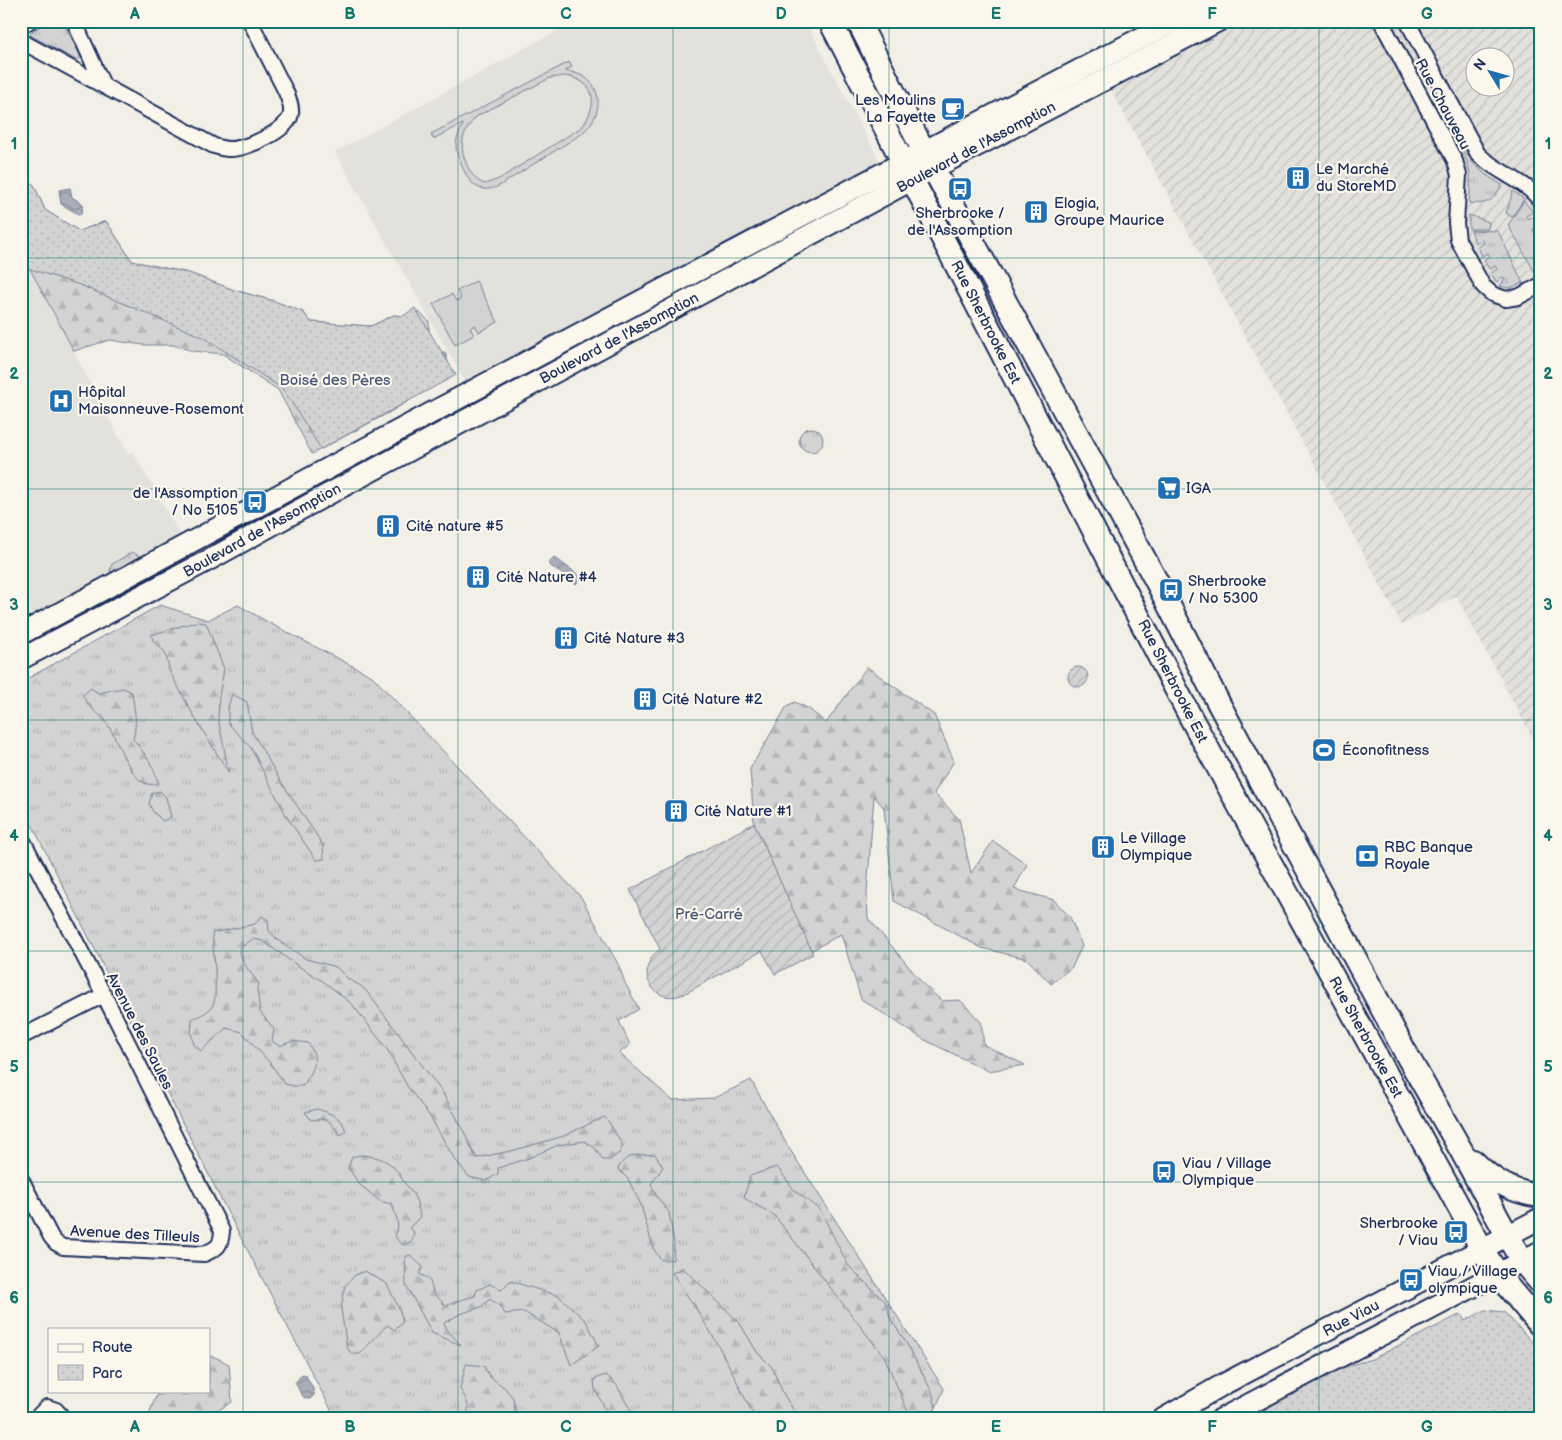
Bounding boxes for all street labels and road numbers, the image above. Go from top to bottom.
street label: Rue Chauveau [1411,55,1475,153]
street label: Boulevard de l'Assomption [893,97,1059,198]
street label: Rue Sherbrooke Est [946,257,1025,387]
street label: Boulevard de l'Assomption [536,288,702,389]
street label: Boulevard de l'Assomption [180,479,345,582]
street label: Rue Sherbrooke Est [1133,616,1212,746]
street label: Avenue des Saules [102,970,177,1093]
street label: Rue Sherbrooke Est [1324,973,1407,1102]
street label: Avenue des Tilleuls [70,1222,201,1247]
street label: Rue Viau [1320,1296,1383,1341]

